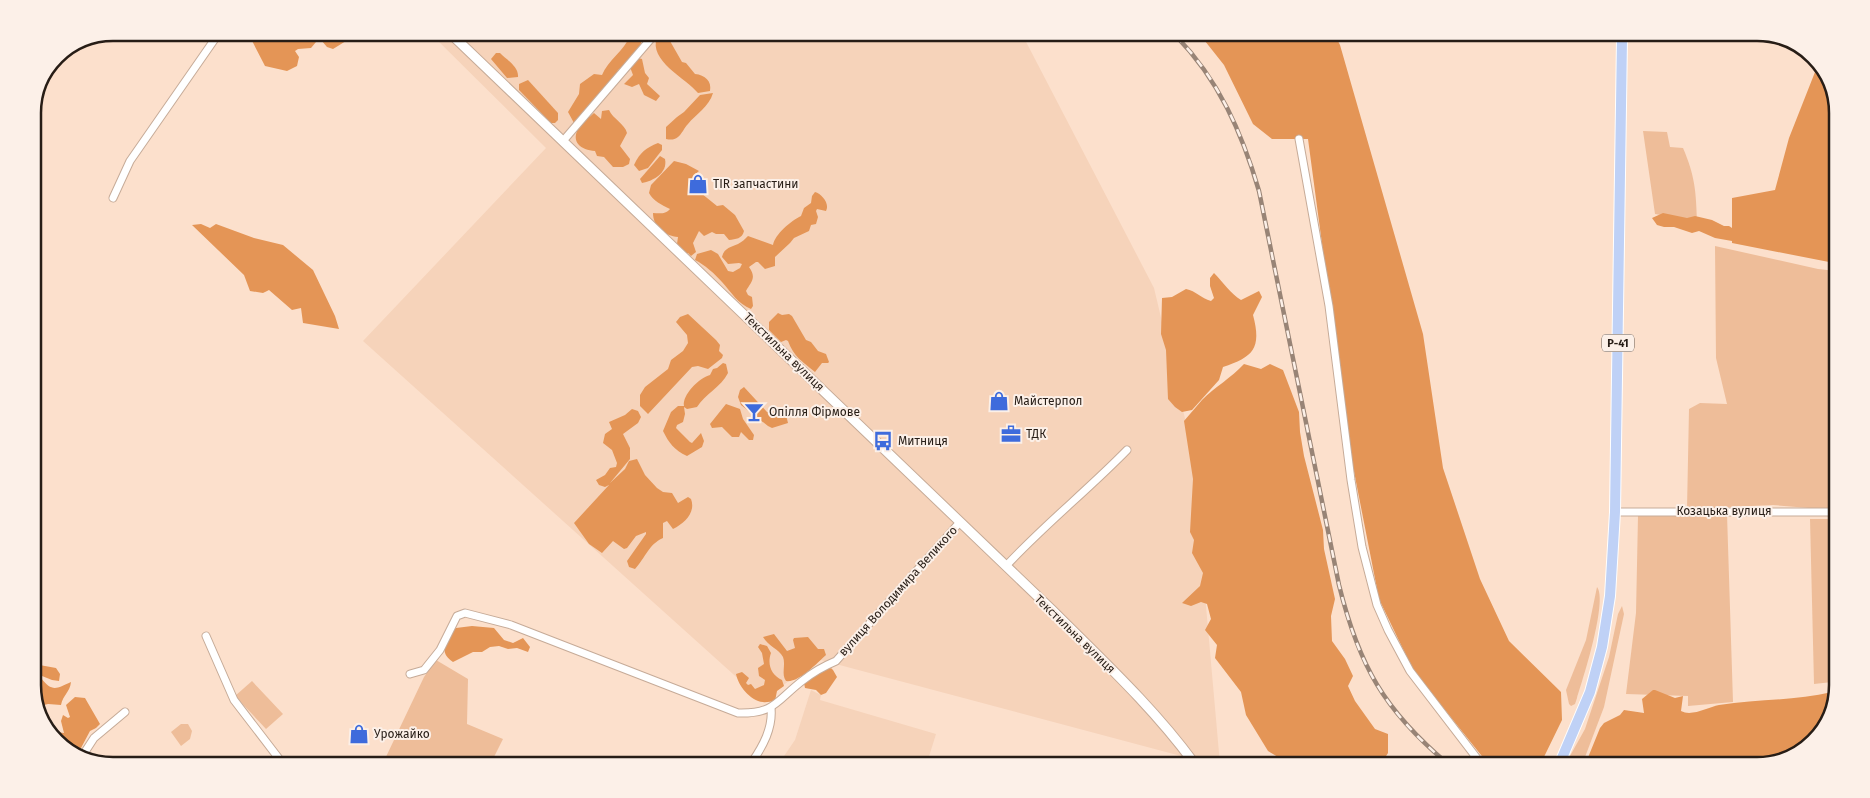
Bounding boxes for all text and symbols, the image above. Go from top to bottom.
shop icon: TIR запчастини [687,173,709,195]
place label: TIR запчастини [713,177,799,191]
street label: Текстильна вулиця [741,310,827,394]
road number: Р-41 [1602,334,1634,352]
shop icon: Майстерпол [988,390,1010,412]
place label: Майстерпол [1014,394,1082,408]
bar icon: Опілля Фірмове [743,401,765,423]
place label: Опілля Фірмове [769,405,860,419]
office icon: ТДК [1000,423,1022,445]
place label: ТДК [1026,427,1046,441]
bus stop icon: Митниця [872,430,894,452]
place label: Митниця [898,434,948,448]
street label: Козацька вулиця [1676,504,1772,518]
street label: вулиця Володимира Великого [836,523,960,659]
street label: Текстильна вулиця [1032,592,1118,676]
shop icon: Урожайко [348,723,370,745]
place label: Урожайко [374,727,430,741]

